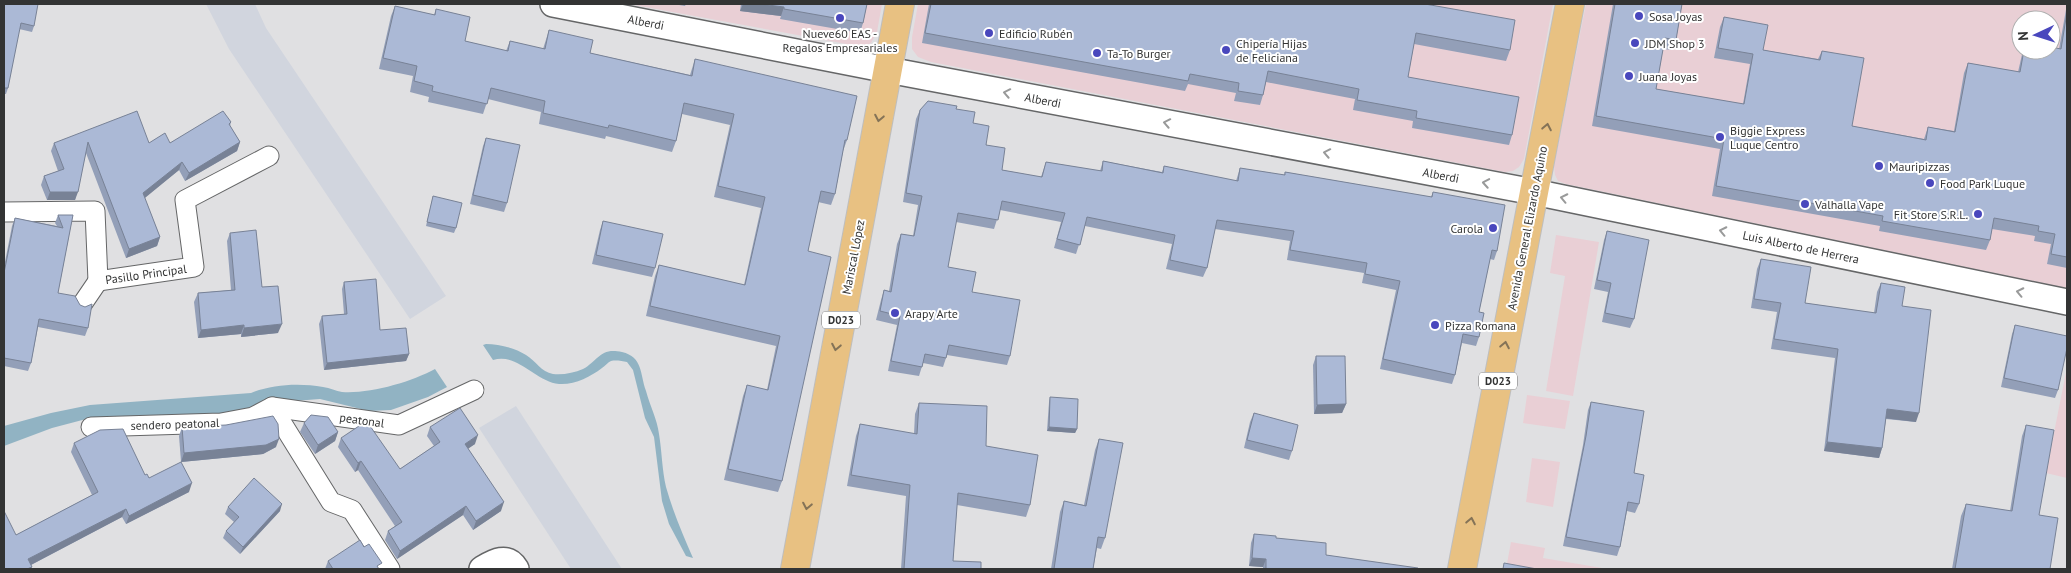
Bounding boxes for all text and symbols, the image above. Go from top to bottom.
place label: Sosa Joyas [1649,9,1702,24]
marker: Sosa Joyas [1633,10,1645,22]
north arrow [2011,10,2061,60]
street label: Alberdi [626,11,666,33]
marker: Nueve60 EAS - Regalos Empresariales [834,12,846,24]
place label: Nueve60 EAS - Regalos Empresariales [783,26,897,55]
place label: Edificio Rubén [999,26,1072,41]
marker: Edificio Rubén [983,27,995,39]
text: N [2014,31,2032,41]
place label: Chipería Hijas de Feliciana [1236,36,1307,65]
place label: JDM Shop 3 [1644,36,1705,51]
marker: JDM Shop 3 [1629,37,1641,49]
marker: Chipería Hijas de Feliciana [1220,44,1232,56]
place label: Ta-To Burger [1107,46,1171,61]
marker: Ta-To Burger [1091,47,1103,59]
place label: Juana Joyas [1638,69,1697,84]
marker: Juana Joyas [1623,70,1635,82]
one-way arrow [1003,88,1012,98]
street label: Alberdi [1023,89,1063,111]
one-way arrow [874,114,884,122]
one-way arrow [1163,118,1171,129]
one-way arrow [1541,122,1551,131]
place label: Biggie Express Luque Centro [1730,123,1805,152]
marker: Biggie Express Luque Centro [1714,131,1726,143]
street label: Avenida General Elizardo Aquino [1504,145,1550,311]
one-way arrow [1322,148,1331,159]
place label: Mauripizzas [1889,159,1950,174]
marker: Mauripizzas [1873,160,1885,172]
street label: Alberdi [1421,164,1461,186]
place label: Food Park Luque [1940,176,2025,191]
marker: Food Park Luque [1924,177,1936,189]
one-way arrow [1482,179,1491,189]
one-way arrow [1560,193,1569,204]
place label: Valhalla Vape [1814,197,1884,212]
marker: Valhalla Vape [1799,198,1811,210]
place label: Fit Store S.R.L. [1894,207,1968,222]
marker: Fit Store S.R.L. [1972,208,1984,220]
street label: Mariscal López [838,218,868,296]
place label: Carola [1450,221,1483,236]
marker: Carola [1487,222,1499,234]
one-way arrow [1719,226,1728,237]
street label: Luis Alberto de Herrera [1741,227,1861,267]
street label: Pasillo Principal [104,261,188,287]
one-way arrow [2015,288,2024,298]
place label: Arapy Arte [905,306,958,321]
marker: Arapy Arte [889,307,901,319]
road number: D023 [822,312,860,328]
place label: Pizza Romana [1445,318,1516,333]
marker: Pizza Romana [1429,319,1441,331]
one-way arrow [1499,340,1510,349]
one-way arrow [832,342,842,351]
road number: D023 [1479,372,1517,390]
street label: peatonal [339,409,386,431]
street label: sendero peatonal [130,415,220,433]
one-way arrow [802,502,812,511]
one-way arrow [1466,517,1476,526]

